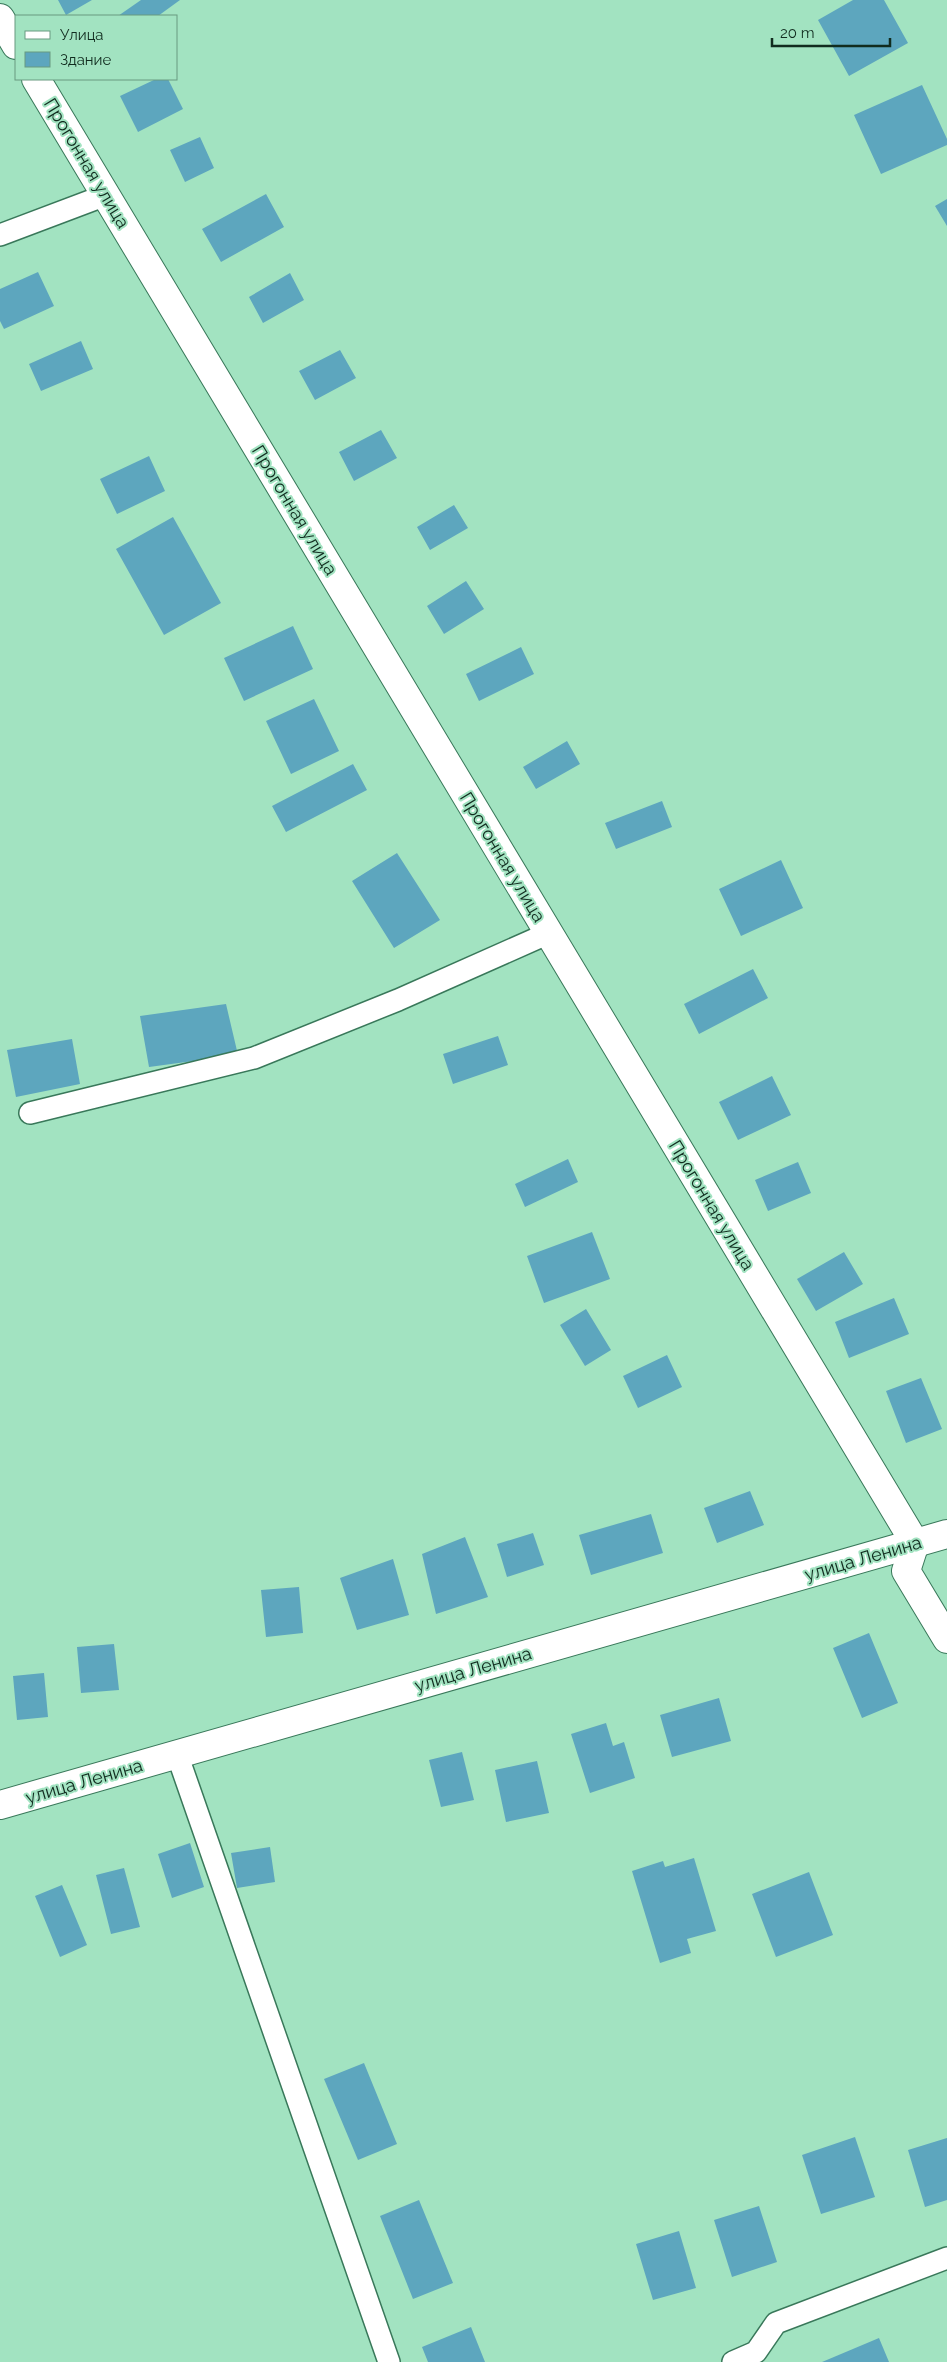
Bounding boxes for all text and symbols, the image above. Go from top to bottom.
legend [15,15,178,80]
scale bar [772,15,890,47]
text: 20 m [780,24,815,42]
text: Улица [60,26,104,44]
text: Здание [60,51,112,69]
street label: Прогонная улица [40,94,134,232]
street label: Прогонная улица [248,441,342,579]
street label: Прогонная улица [456,788,550,926]
street label: Прогонная улица [665,1136,759,1274]
street label: улица Ленина [802,1531,924,1585]
street label: улица Ленина [412,1642,534,1696]
street label: улица Ленина [23,1754,145,1808]

